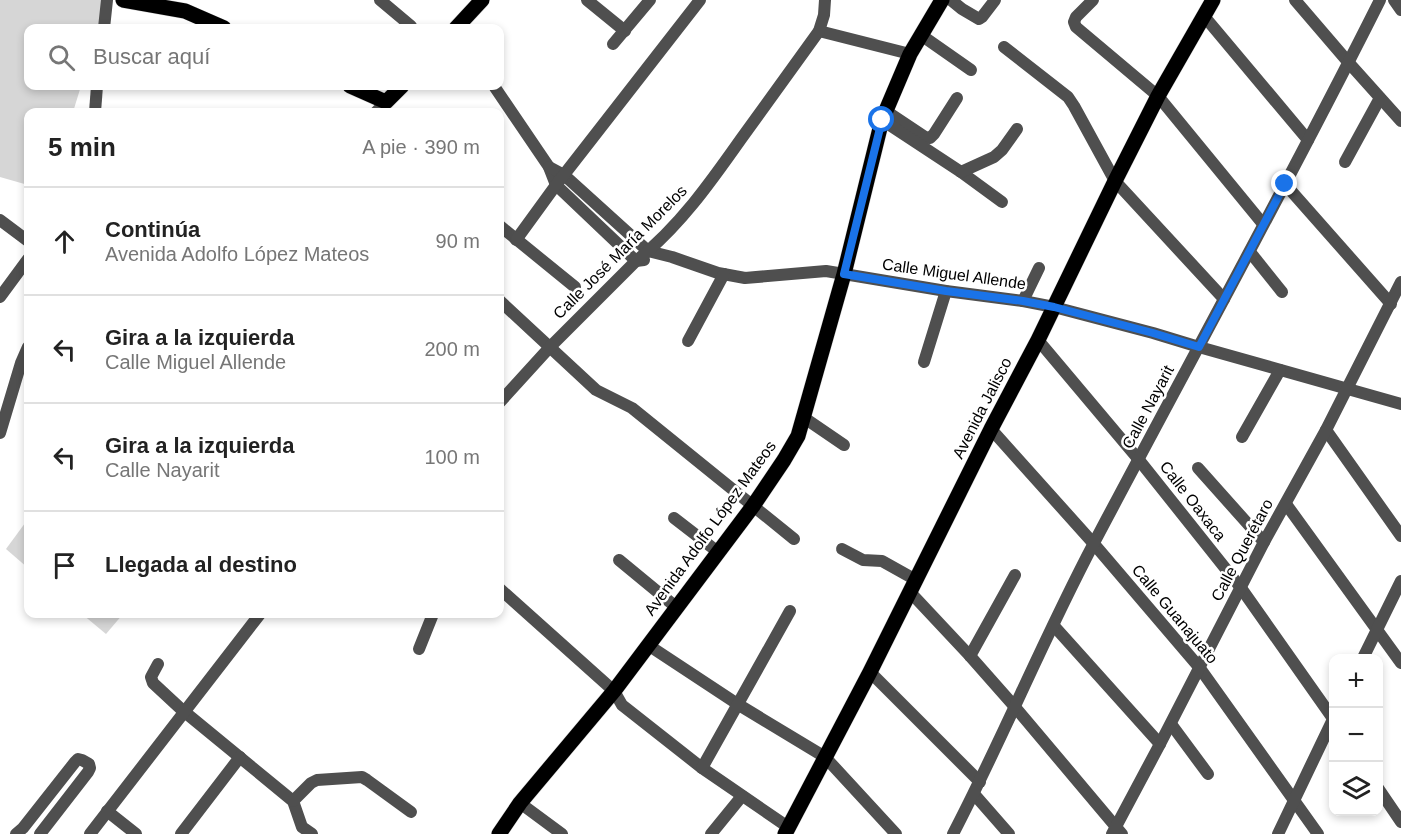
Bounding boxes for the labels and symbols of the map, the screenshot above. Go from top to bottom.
route start [868,106,894,132]
route end [1271,170,1297,196]
street label: Calle José María Morelos [550,182,690,322]
street label: Calle Miguel Allende [881,255,1027,293]
street label: Avenida Jalisco [949,355,1015,461]
street label: Calle Nayarit [1119,362,1177,451]
street label: Avenida Adolfo López Mateos [641,437,779,619]
street label: Calle Oaxaca [1157,458,1229,544]
street label: Calle Querétaro [1208,496,1276,604]
street label: Calle Guanajuato [1129,561,1221,667]

